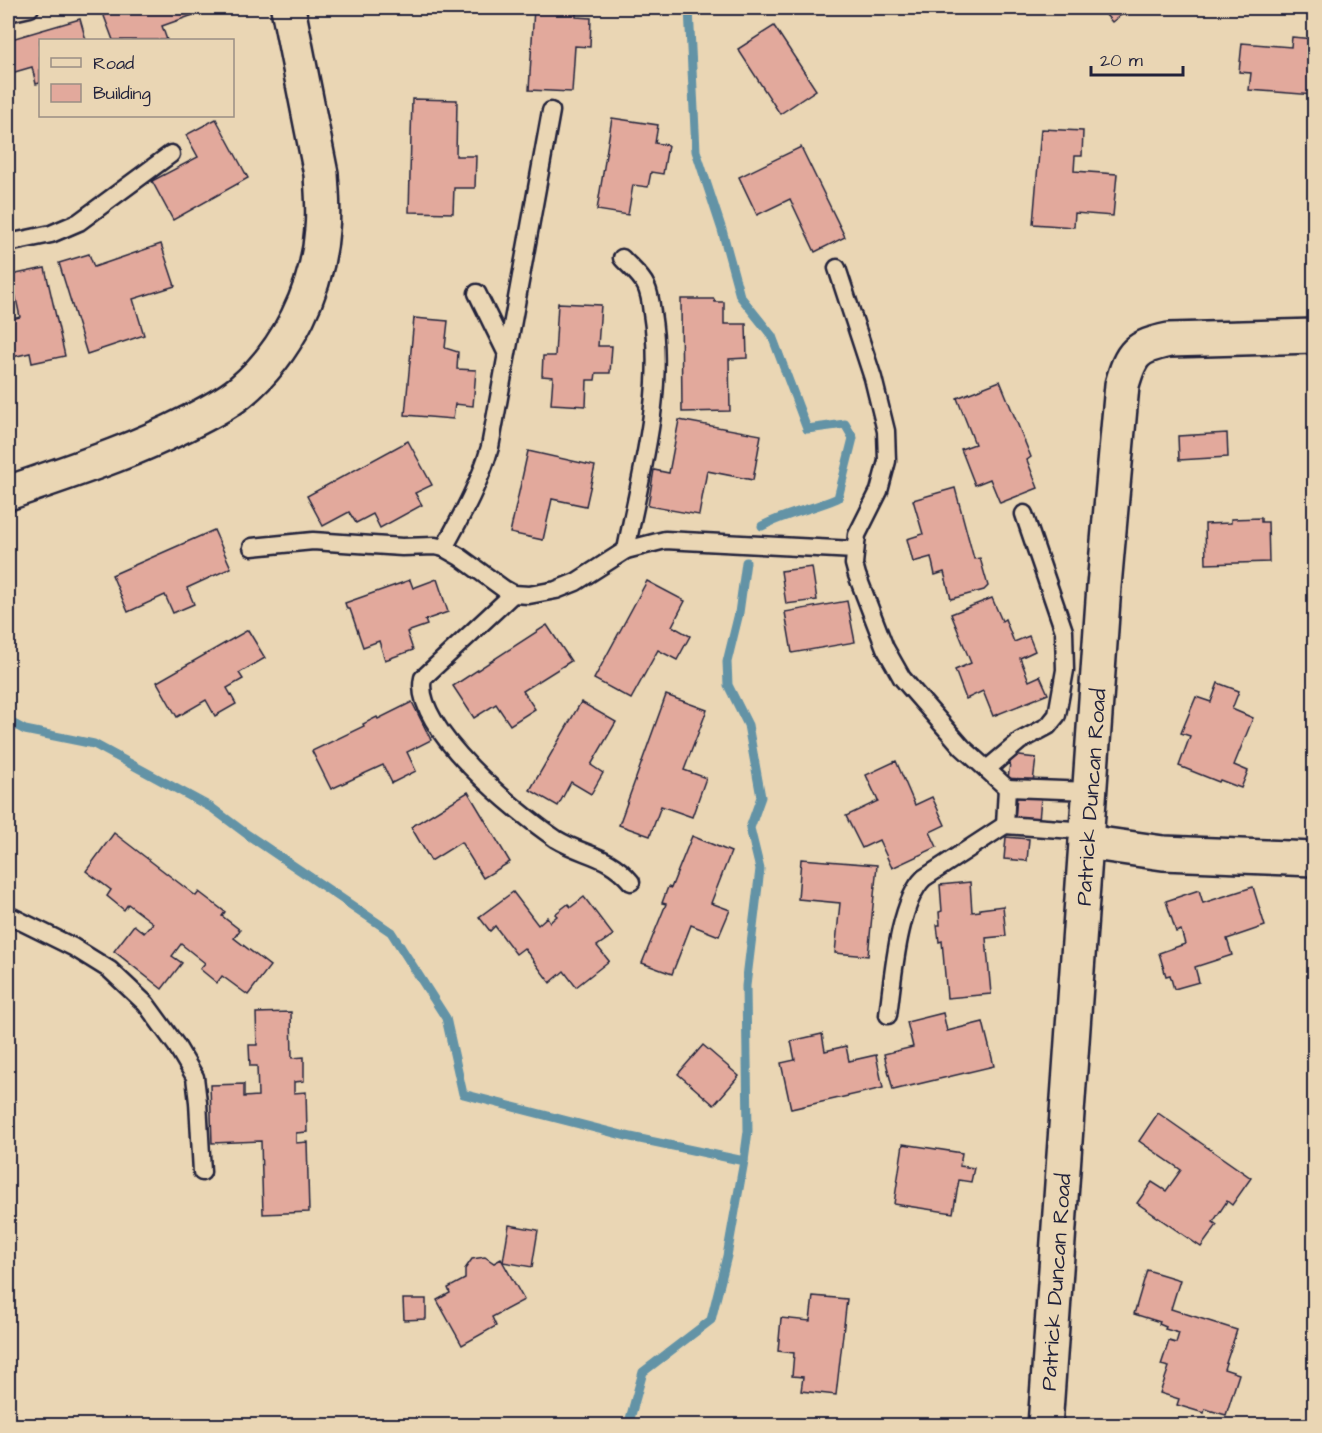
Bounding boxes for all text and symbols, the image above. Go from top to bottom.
legend [39,39,234,117]
scale bar [1091,39,1182,77]
text: 20 m [1100,48,1143,73]
text: Road [93,51,134,76]
text: Building [93,81,151,107]
street label: Patrick Duncan Road [1068,687,1115,907]
street label: Patrick Duncan Road [1033,1172,1080,1392]

